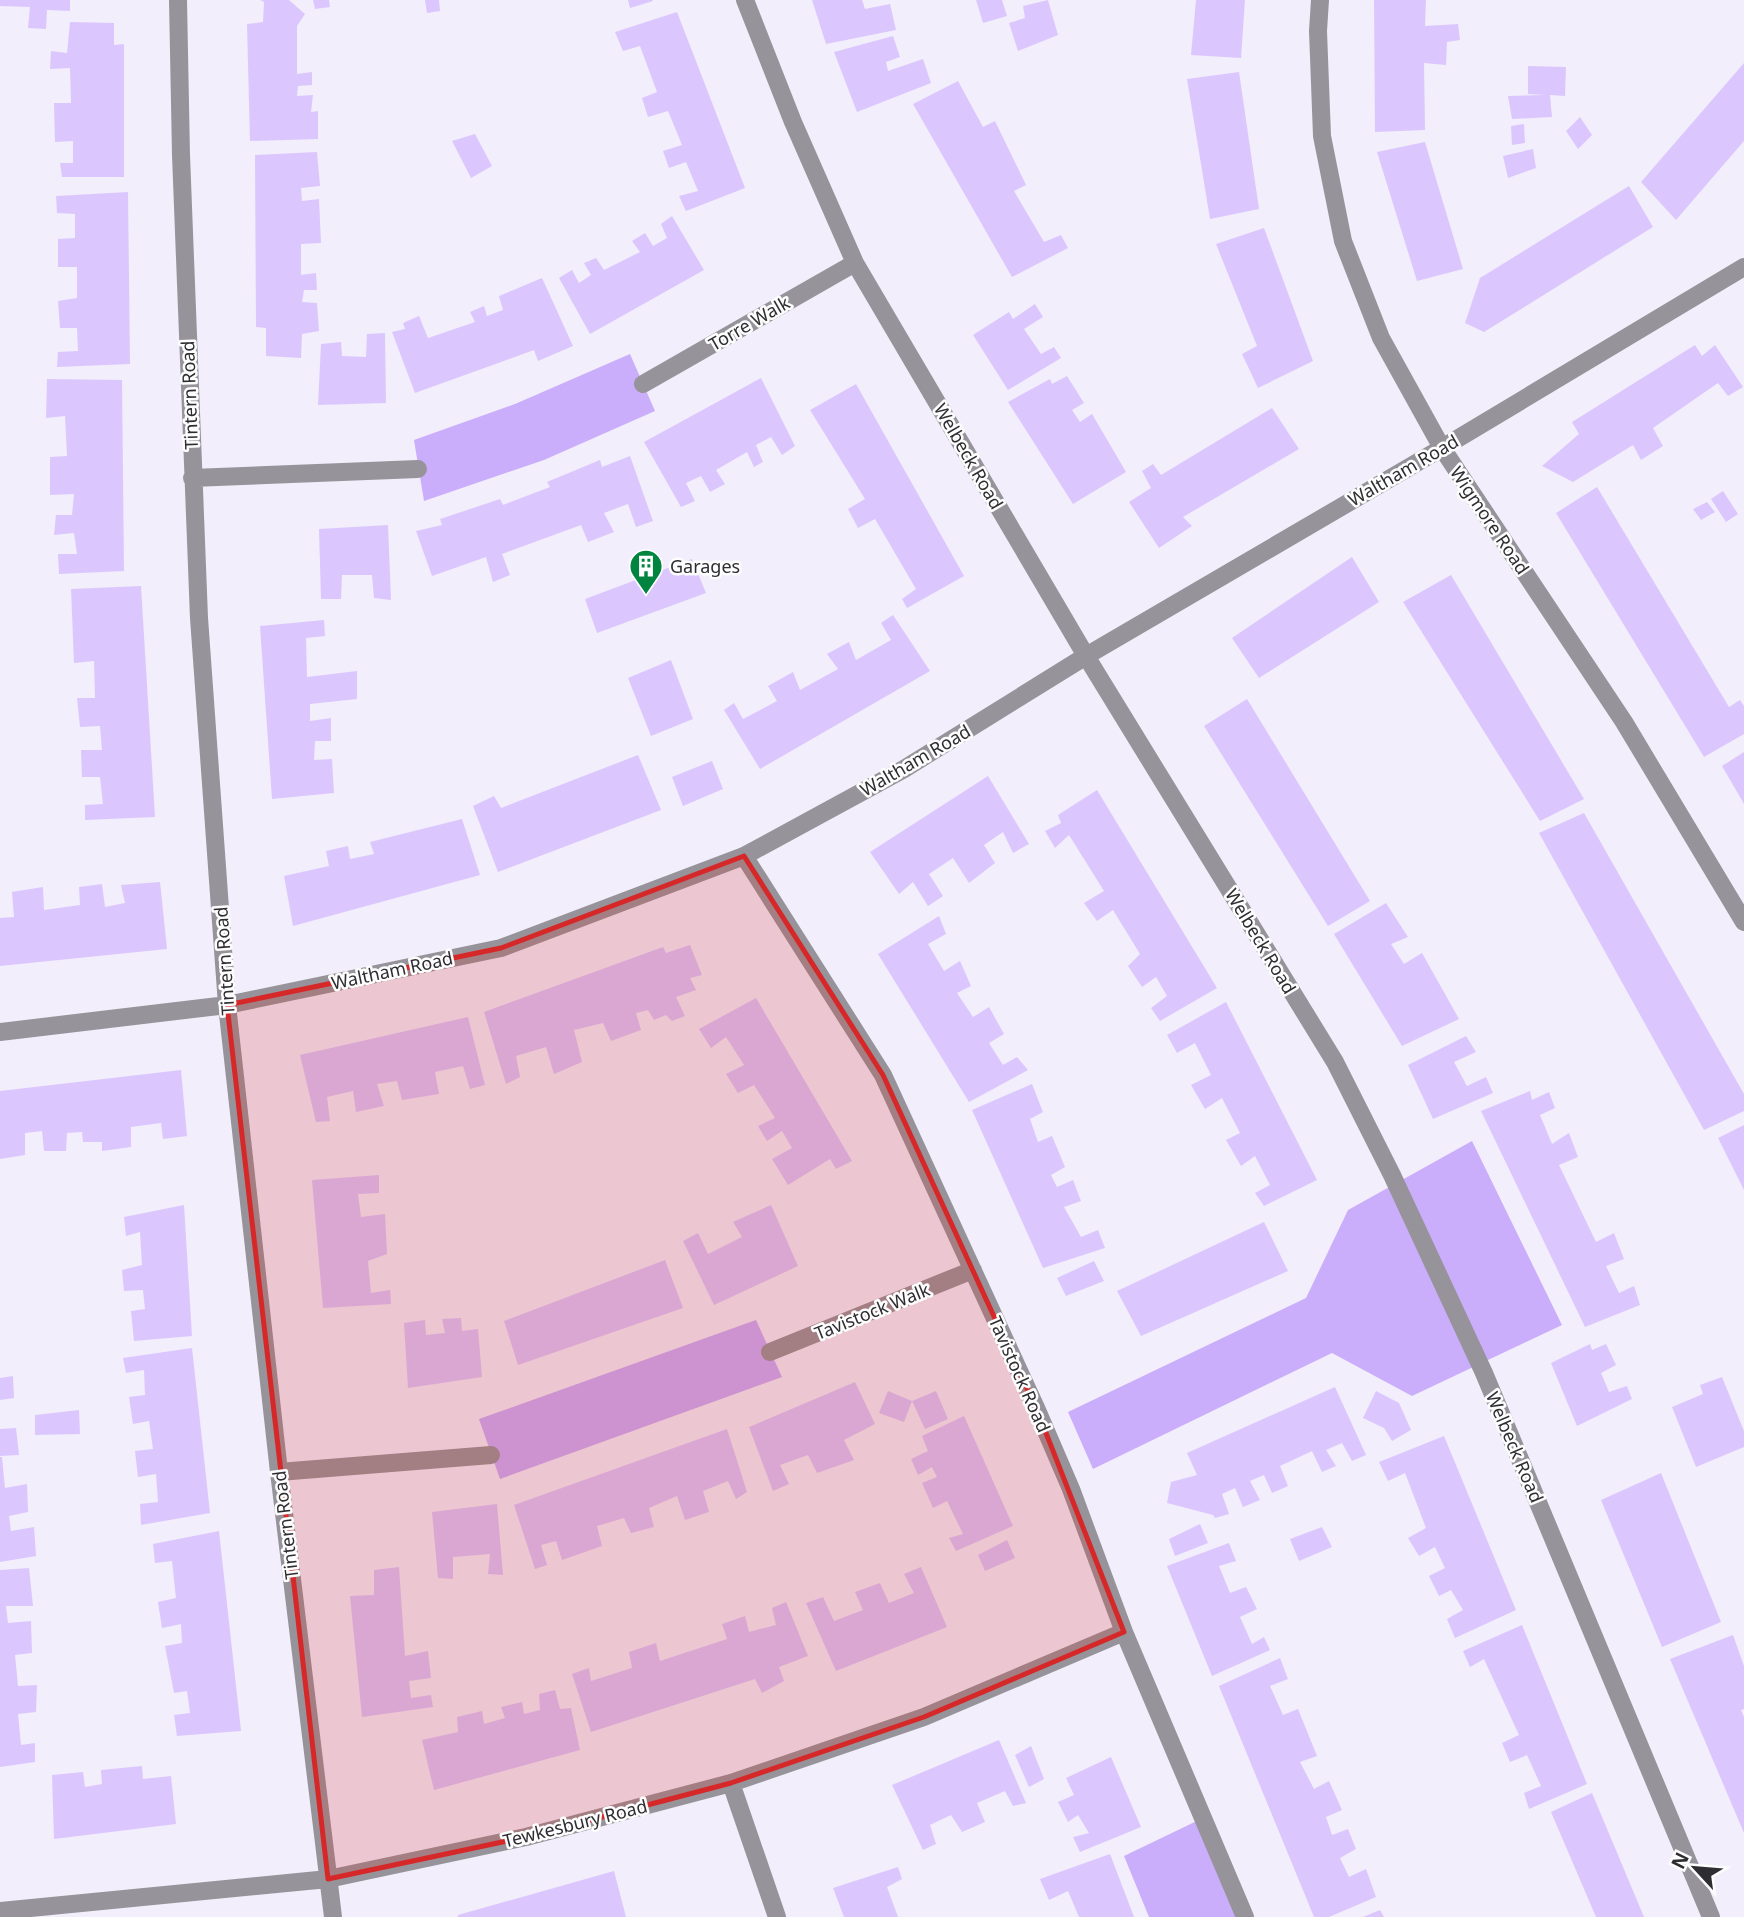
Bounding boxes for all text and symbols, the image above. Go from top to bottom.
street label: Torre Walk [704,290,794,356]
street label: Tintern Road [175,340,203,450]
street label: Welbeck Road [929,399,1009,513]
street label: Waltham Road [1343,429,1463,511]
street label: Wigmore Road [1445,461,1535,579]
building icon: Garages [627,547,665,596]
place label: Garages [670,554,740,578]
street label: Waltham Road [855,719,975,801]
street label: Welbeck Road [1220,884,1302,998]
street label: Tintern Road [208,906,240,1016]
street label: Waltham Road [329,945,455,995]
street label: Tavistock Walk [811,1277,933,1345]
street label: Tavistock Road [984,1312,1056,1436]
street label: Welbeck Road [1481,1388,1549,1506]
street label: Tintern Road [266,1469,304,1581]
street label: Tewkesbury Road [500,1793,650,1853]
north arrow [1660,1833,1730,1903]
text: N [1665,1848,1695,1873]

